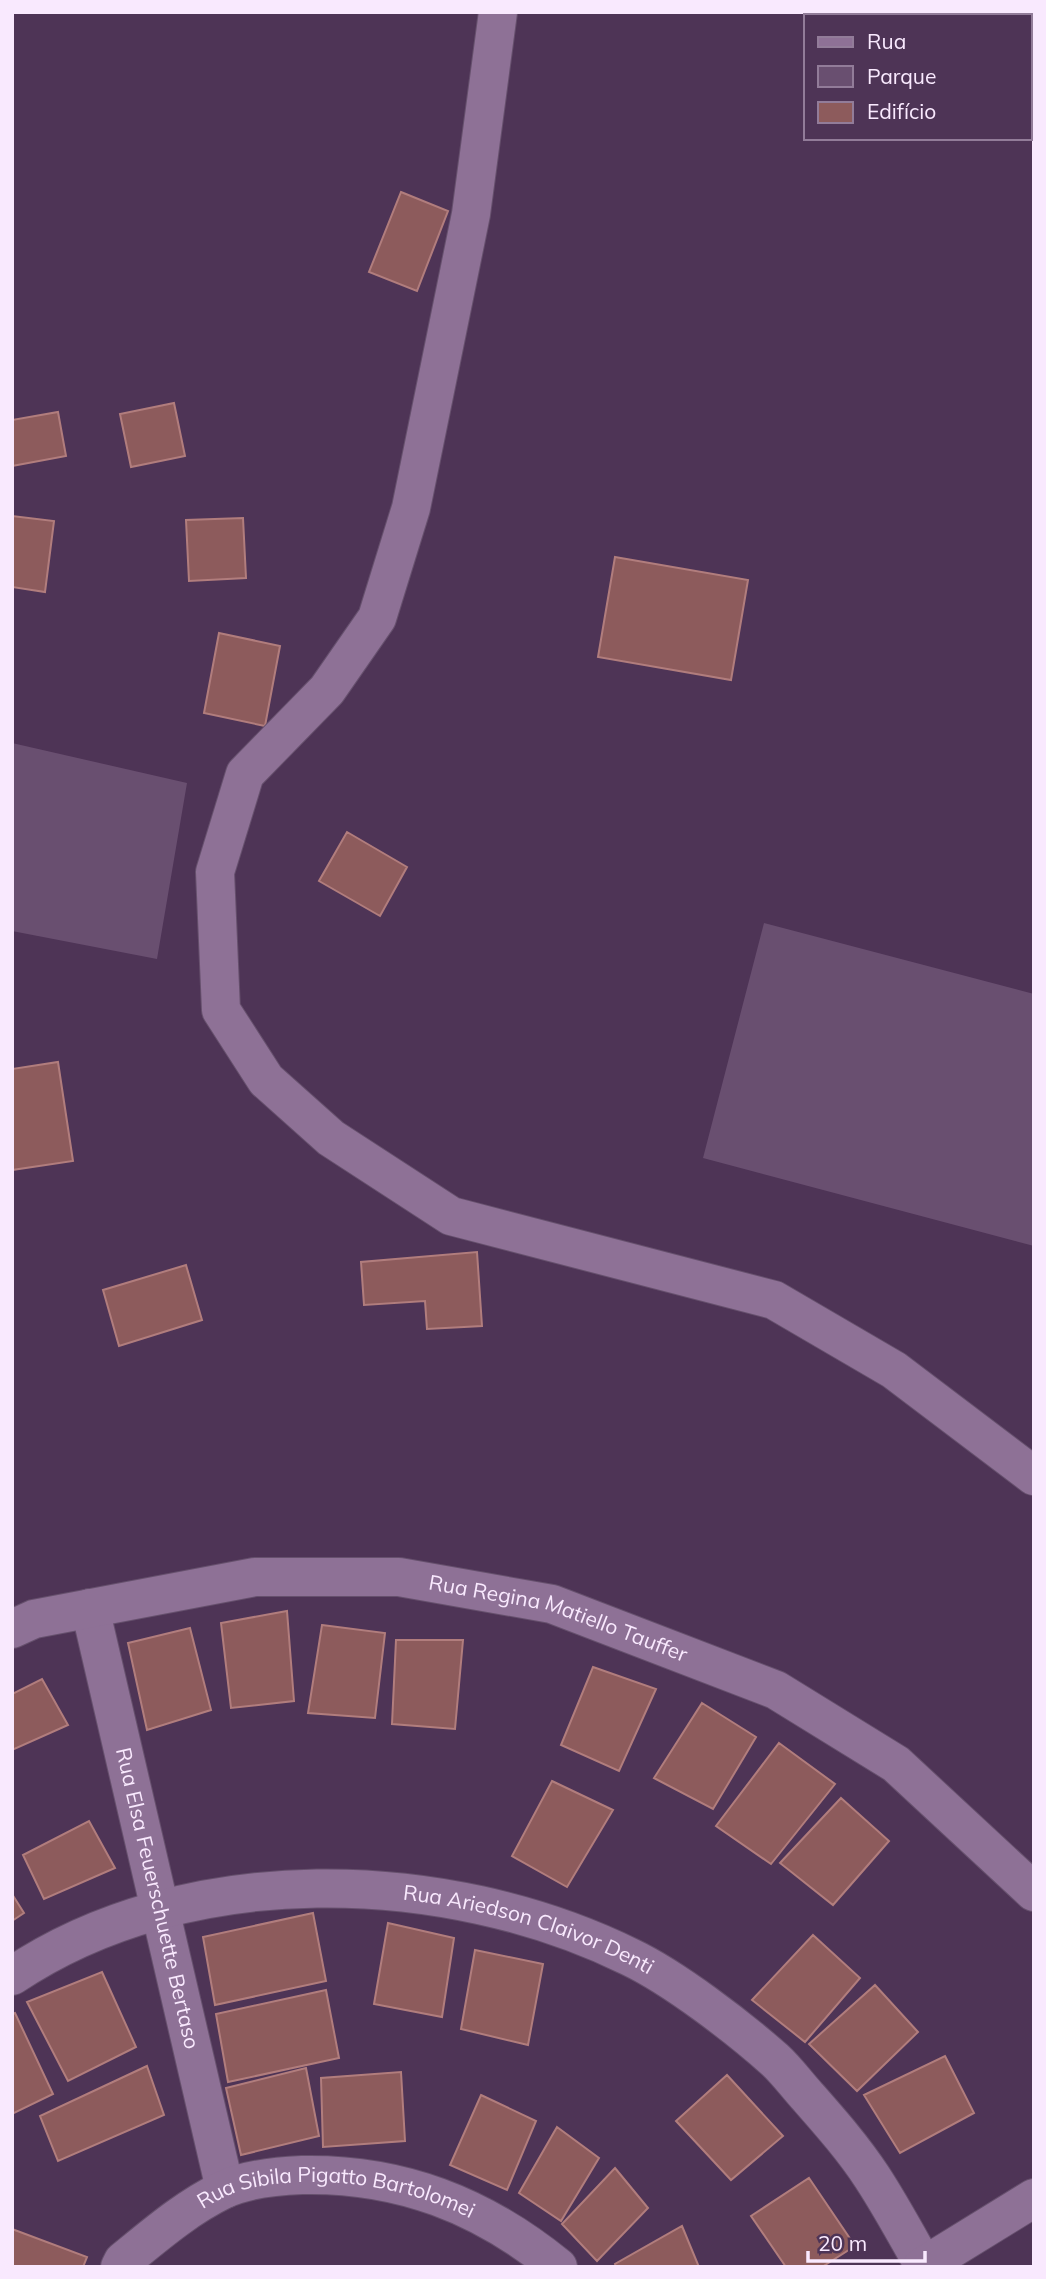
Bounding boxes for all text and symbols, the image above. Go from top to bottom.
legend [804,14,1032,140]
text: Rua [867,28,906,54]
text: Parque [867,63,936,89]
text: Edifício [867,98,936,124]
street label: Rua Regina Matiello Tauffer [427,1568,692,1667]
street label: Rua Elsa Feuerschuette Bertaso [111,1745,206,2051]
street label: Rua Ariedson Claivor Denti [402,1879,659,1979]
text: Rua Sibila Pigatto Bartolomei [192,2161,480,2223]
street label: Rua Sibila Pigatto Bartolomei [193,2198,479,2228]
scale bar [808,2220,925,2264]
text: 20 m [818,2230,867,2256]

